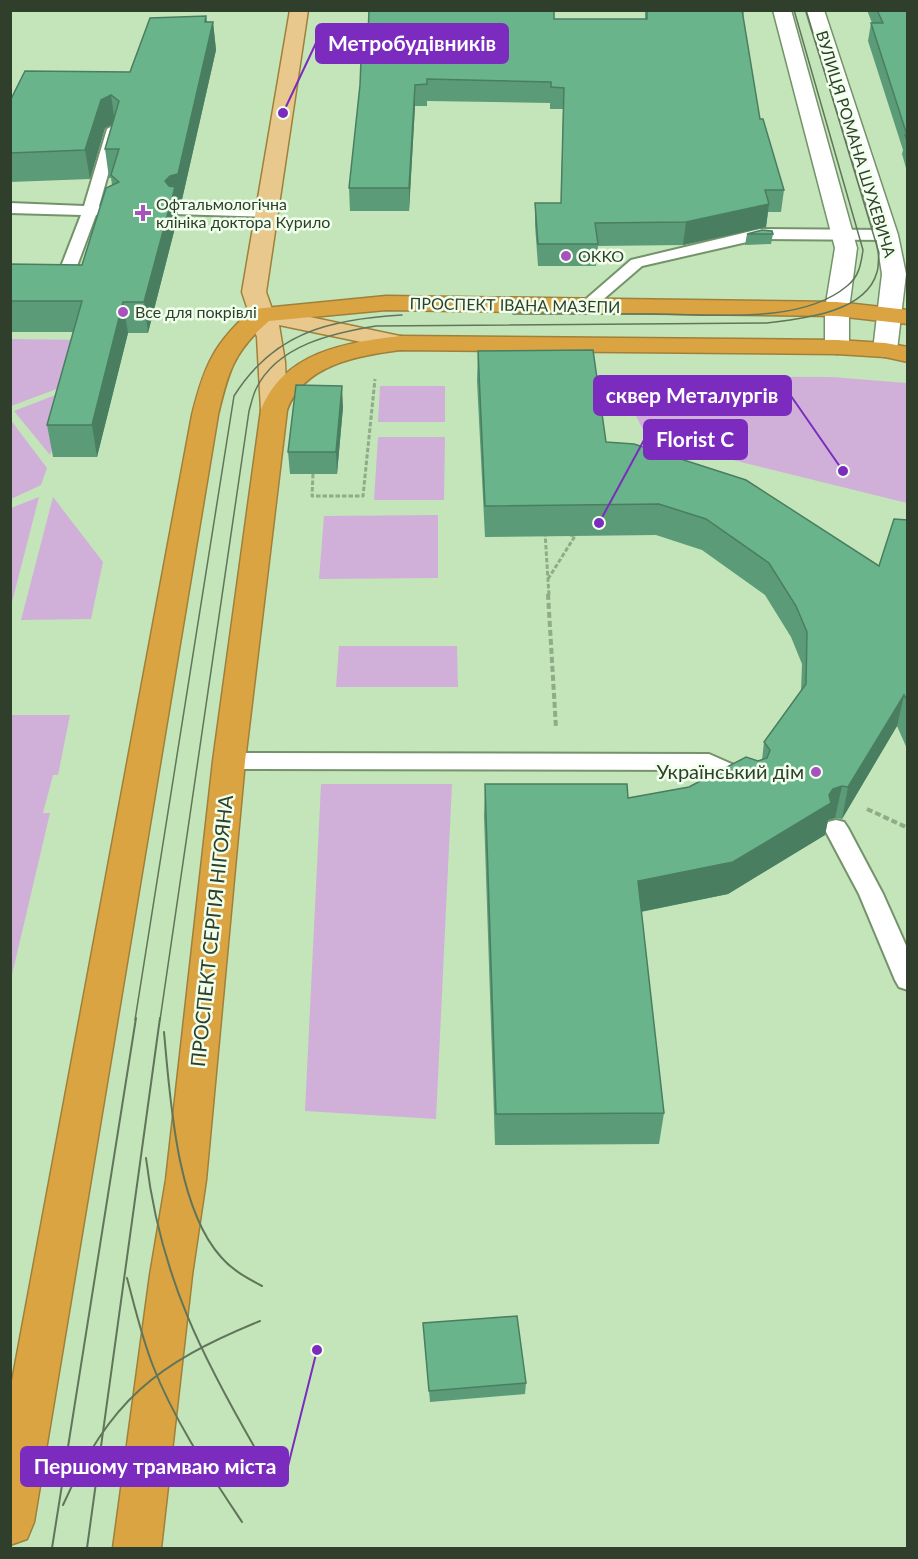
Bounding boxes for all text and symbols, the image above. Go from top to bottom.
callout: Метробудівників [316,24,508,63]
street label: ВУЛИЦЯ РОМАНА ШУХЕВИЧА [813,28,900,260]
text: Метробудівників [328,30,496,55]
place label: Офтальмологічна клініка доктора Курило [156,194,330,231]
marker: Офтальмологічна клініка доктора Курило [134,204,152,222]
place label: OKKO [578,246,624,265]
marker: OKKO [559,249,573,263]
street label: ПРОСПЕКТ ІВАНА МАЗЕПИ [409,293,621,316]
place label: Все для покрівлі [135,302,257,321]
marker: Все для покрівлі [116,305,130,319]
callout: сквер Металургів [594,376,791,415]
text: сквер Металургів [606,382,778,407]
callout: Florist C [644,420,747,459]
text: Florist C [656,426,734,451]
place label: Український дім [656,759,804,783]
marker: Український дім [809,765,823,779]
street label: ПРОСПЕКТ СЕРГІЯ НІГОЯНА [185,793,237,1068]
callout: Першому трамваю міста [21,1447,288,1486]
text: Першому трамваю міста [34,1453,276,1478]

